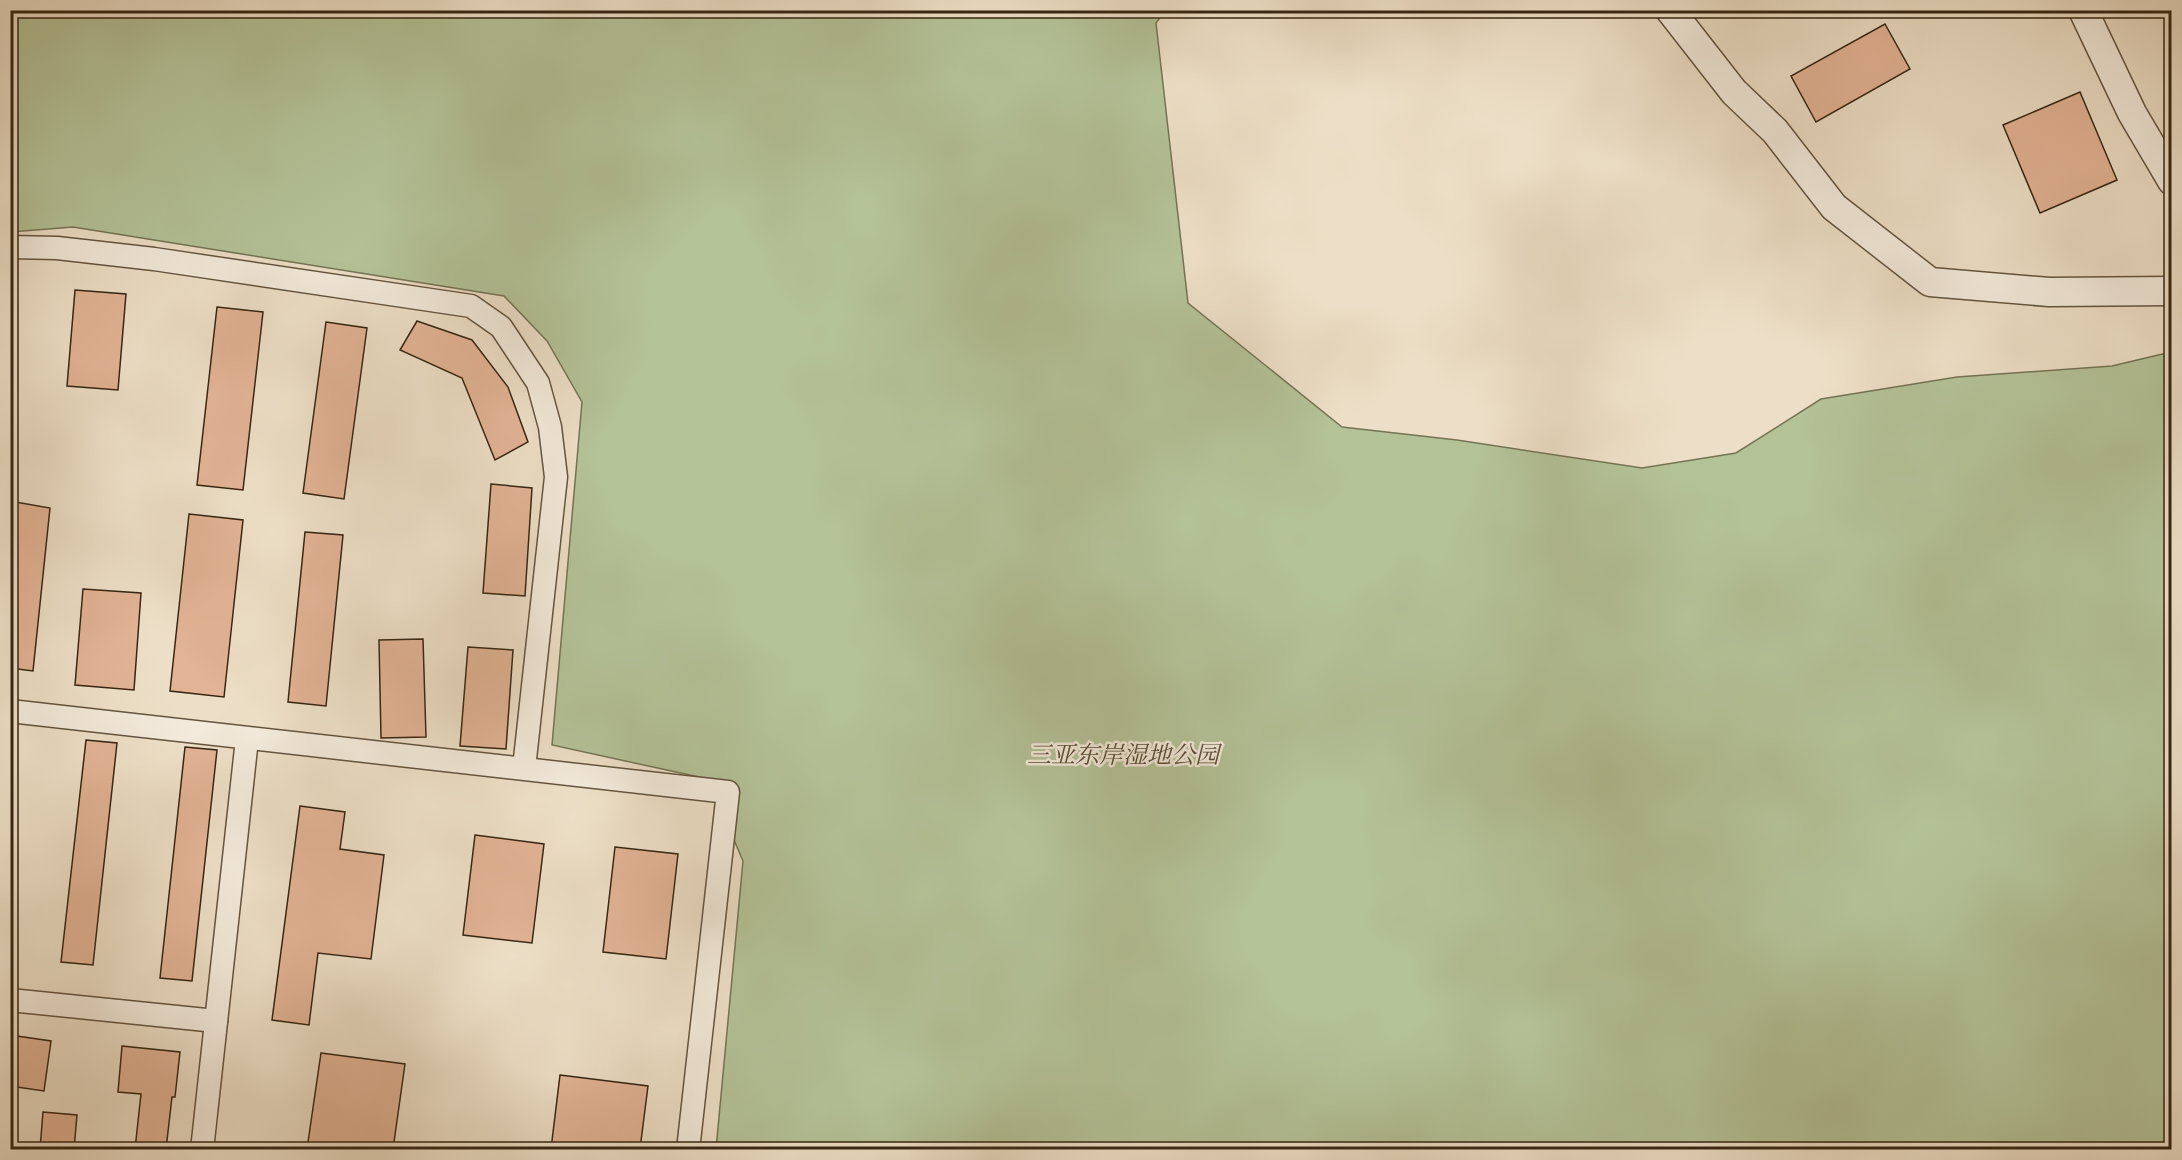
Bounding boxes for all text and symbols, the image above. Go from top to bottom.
park label: 三亚东岸湿地公园 [1027,739,1223,771]

